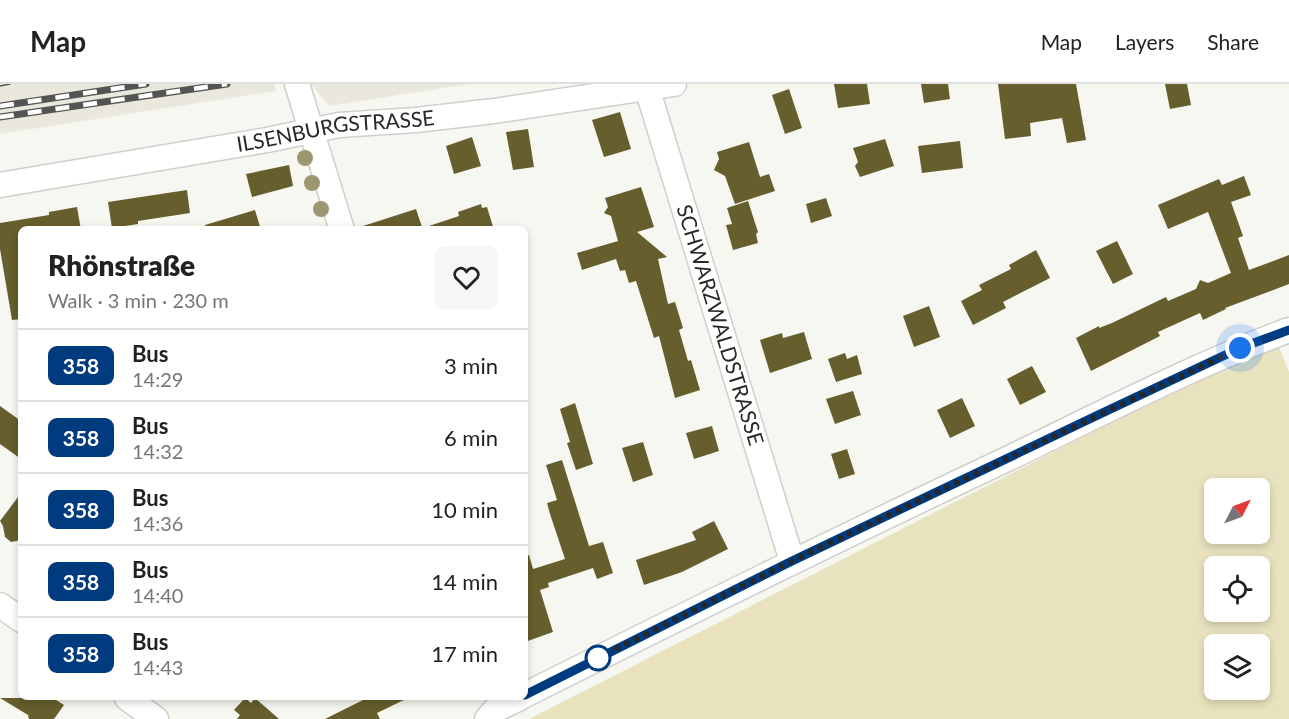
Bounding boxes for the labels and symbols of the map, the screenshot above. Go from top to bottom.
street label: ILSENBURGSTRASSE [234,104,436,156]
street label: SCHWARZWALDSTRASSE [672,201,770,448]
your location [1225,333,1255,363]
north arrow [1204,478,1270,544]
unlabelled marker [585,645,611,671]

